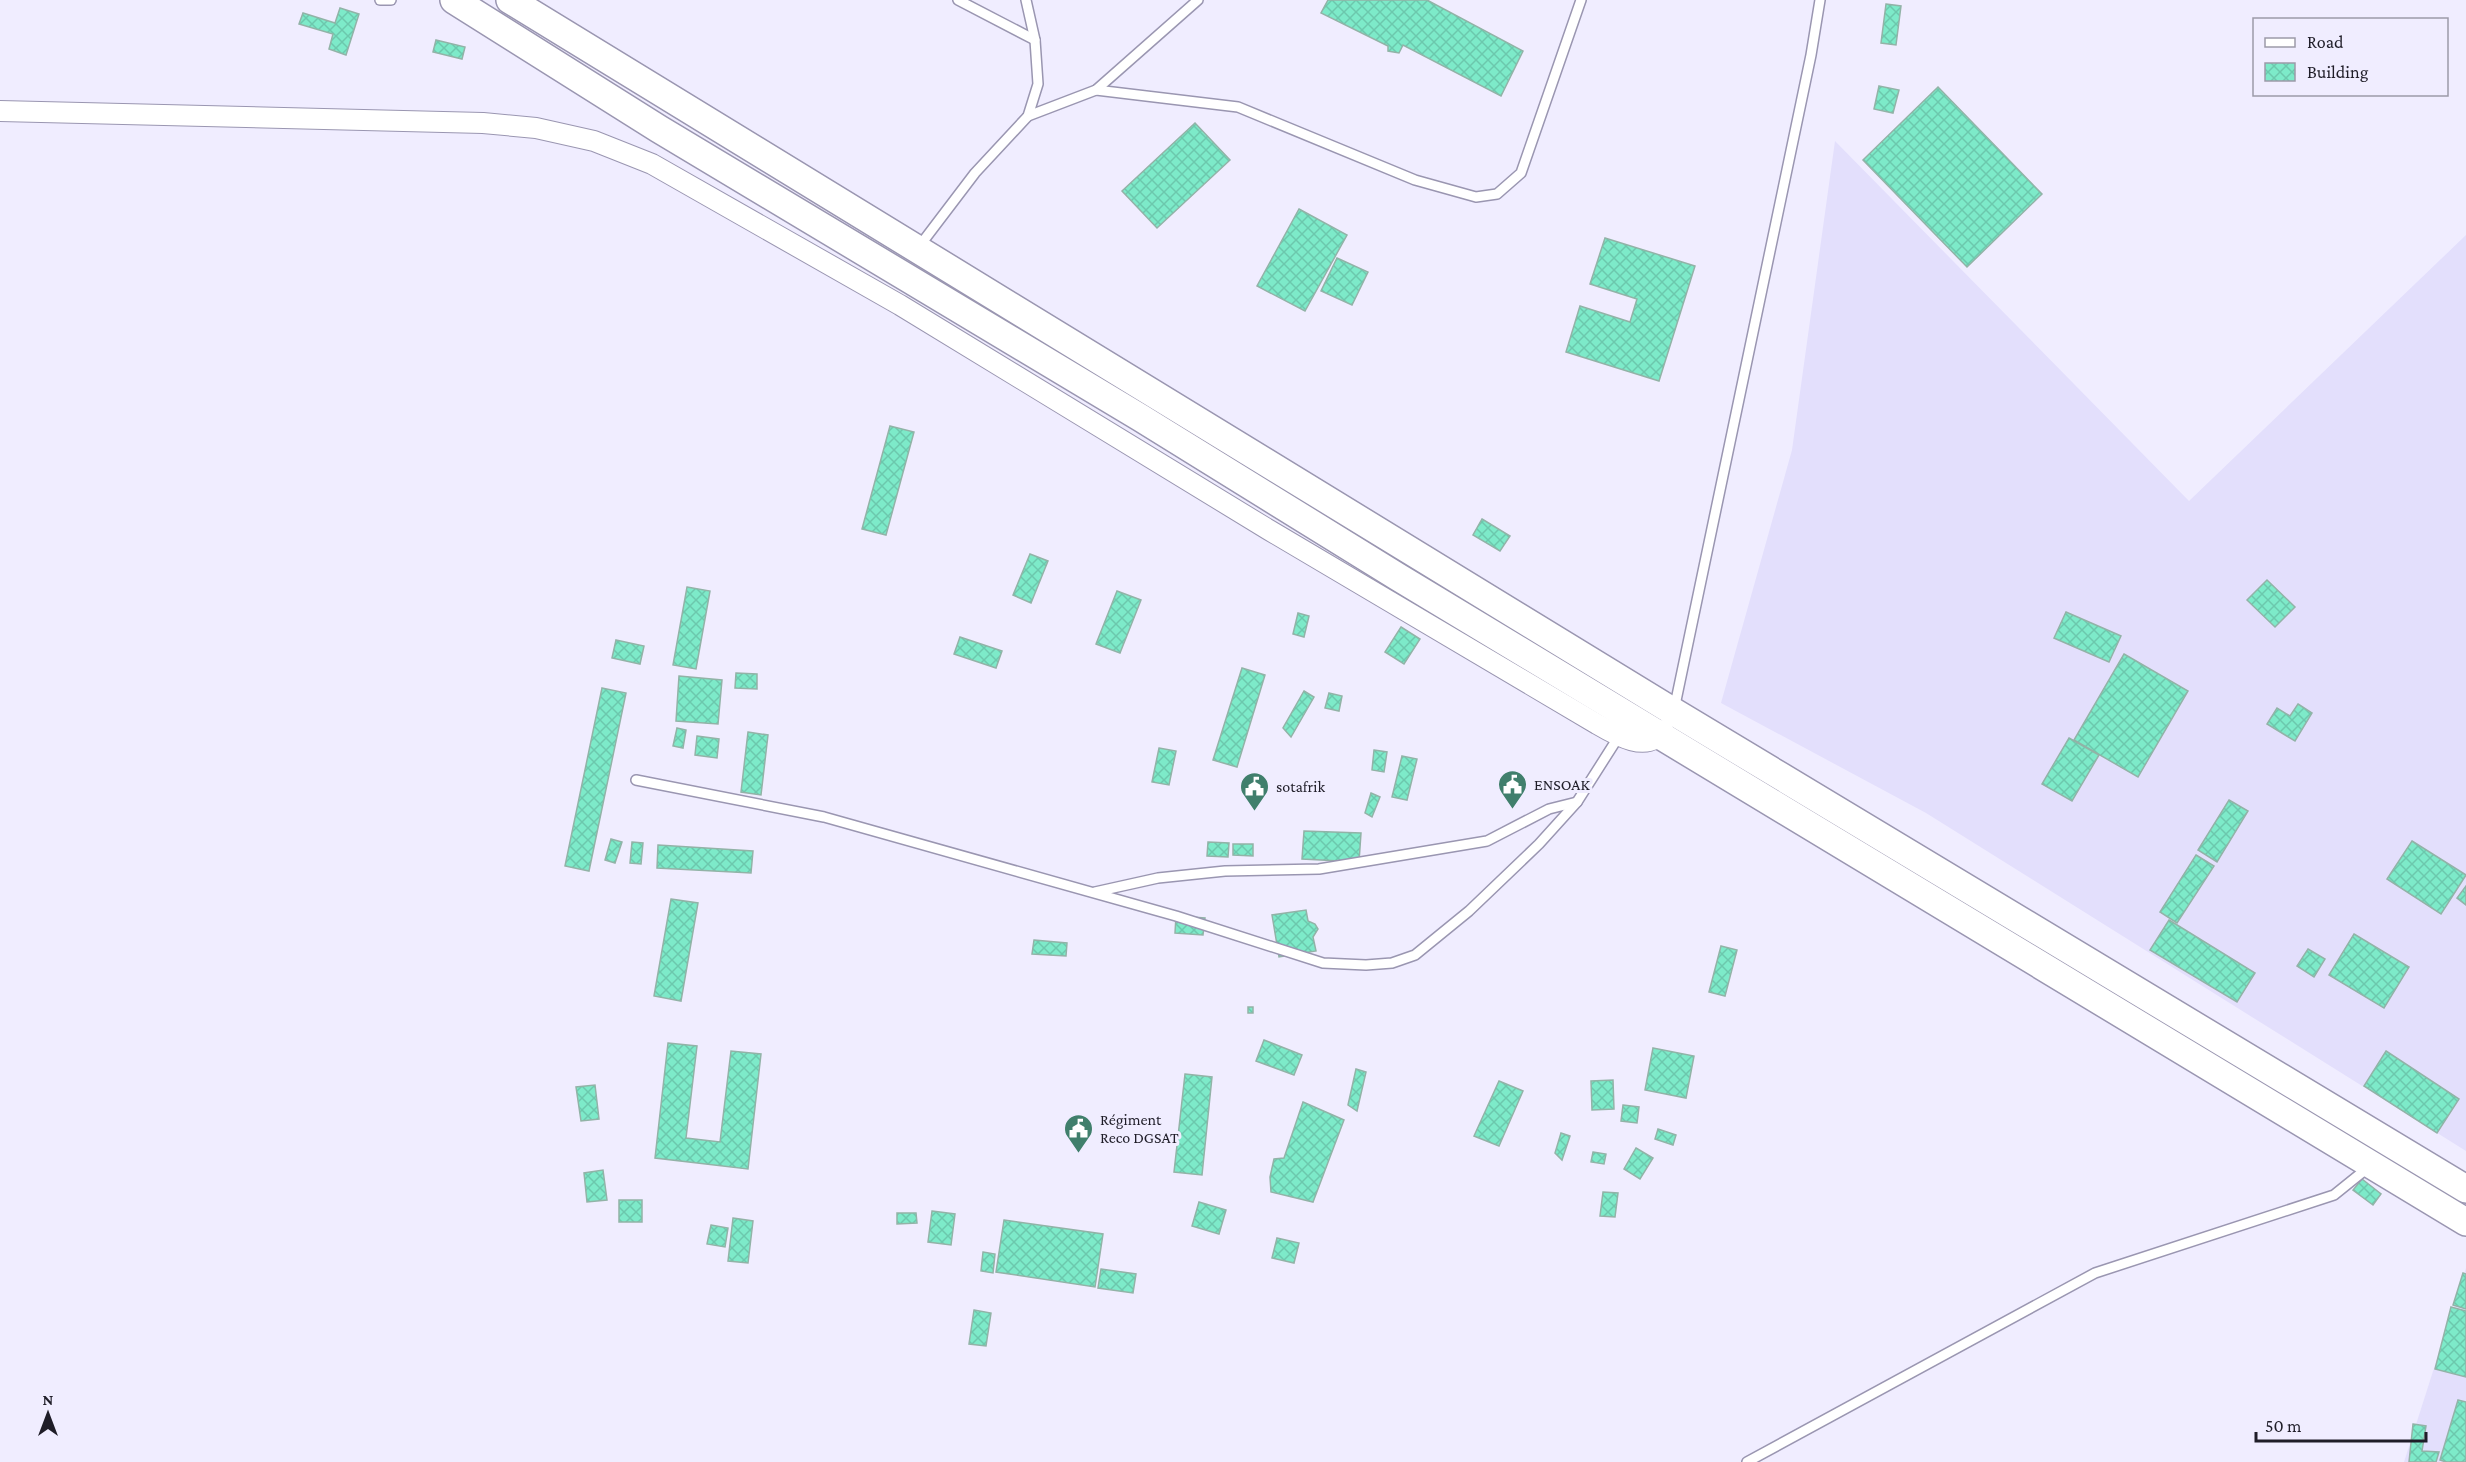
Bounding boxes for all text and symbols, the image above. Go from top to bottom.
legend [2253,18,2448,96]
text: Road [2307,32,2344,52]
text: Building [2307,62,2369,82]
public building icon: ENSOAK [1497,768,1529,810]
public building icon: sotafrik [1239,770,1271,812]
place label: ENSOAK [1534,776,1590,793]
place label: sotafrik [1276,778,1325,795]
place label: Régiment Reco DGSAT [1100,1111,1179,1146]
public building icon: Régiment Reco DGSAT [1063,1112,1095,1154]
north arrow [18,1384,78,1444]
text: N [43,1391,54,1408]
scale bar [2256,1405,2426,1443]
text: 50 m [2265,1416,2302,1436]

